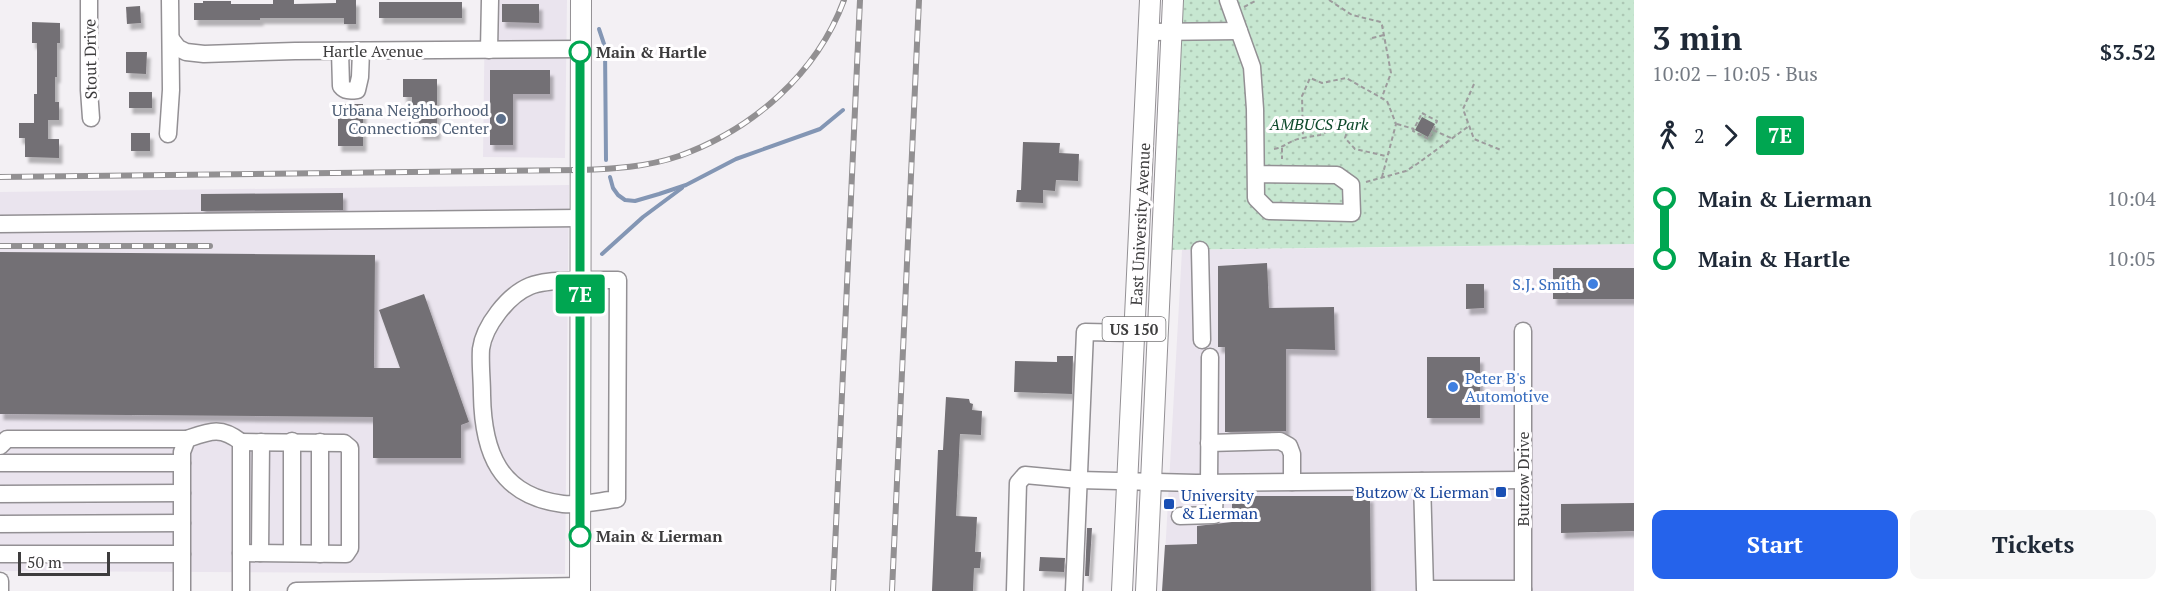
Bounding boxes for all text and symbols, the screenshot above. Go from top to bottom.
text: 3 min [1652,16,1742,59]
street label: Stout Drive [78,19,102,99]
text: $3.52 [2100,37,2156,66]
street label: Hartle Avenue [323,40,423,62]
marker: Main & Hartle [569,41,591,63]
place label: Main & Hartle [596,41,707,63]
text: 10:02 – 10:05 · Bus [1652,60,1818,87]
place label: Urbana Neighborhood Connections Center [332,99,490,139]
marker: Urbana Neighborhood Connections Center [494,112,508,126]
park label: AMBUCS Park [1269,113,1369,135]
icon: walk [1652,119,1685,152]
icon: forward [1714,119,1747,152]
text: 7E [1768,121,1792,149]
text: 2 [1694,122,1705,149]
street label: East University Avenue [1125,142,1155,306]
text: Main & Lierman [1698,184,1872,213]
text: 10:04 [2107,185,2156,212]
text: Main & Hartle [1698,244,1850,273]
text: 10:05 [2107,245,2156,272]
place label: S.J. Smith [1512,273,1582,295]
line badge: 7E [553,274,607,314]
marker: S.J. Smith [1586,277,1600,291]
text: 7E [568,280,592,308]
road number: US 150 [1102,317,1166,341]
place label: Peter B's Automotive [1465,367,1549,407]
marker: Peter B's Automotive [1446,380,1460,394]
street label: Butzow Drive [1512,432,1534,526]
place label: Butzow & Lierman [1355,481,1489,503]
place label: University & Lierman [1181,484,1258,524]
marker: Butzow & Lierman [1494,485,1508,499]
marker: University & Lierman [1162,497,1176,511]
button: Start [1652,510,1898,579]
button: Tickets [1910,510,2156,579]
marker: Main & Lierman [569,525,591,547]
place label: Main & Lierman [596,525,723,547]
scale bar [18,549,110,576]
text: 50 m [27,551,62,573]

